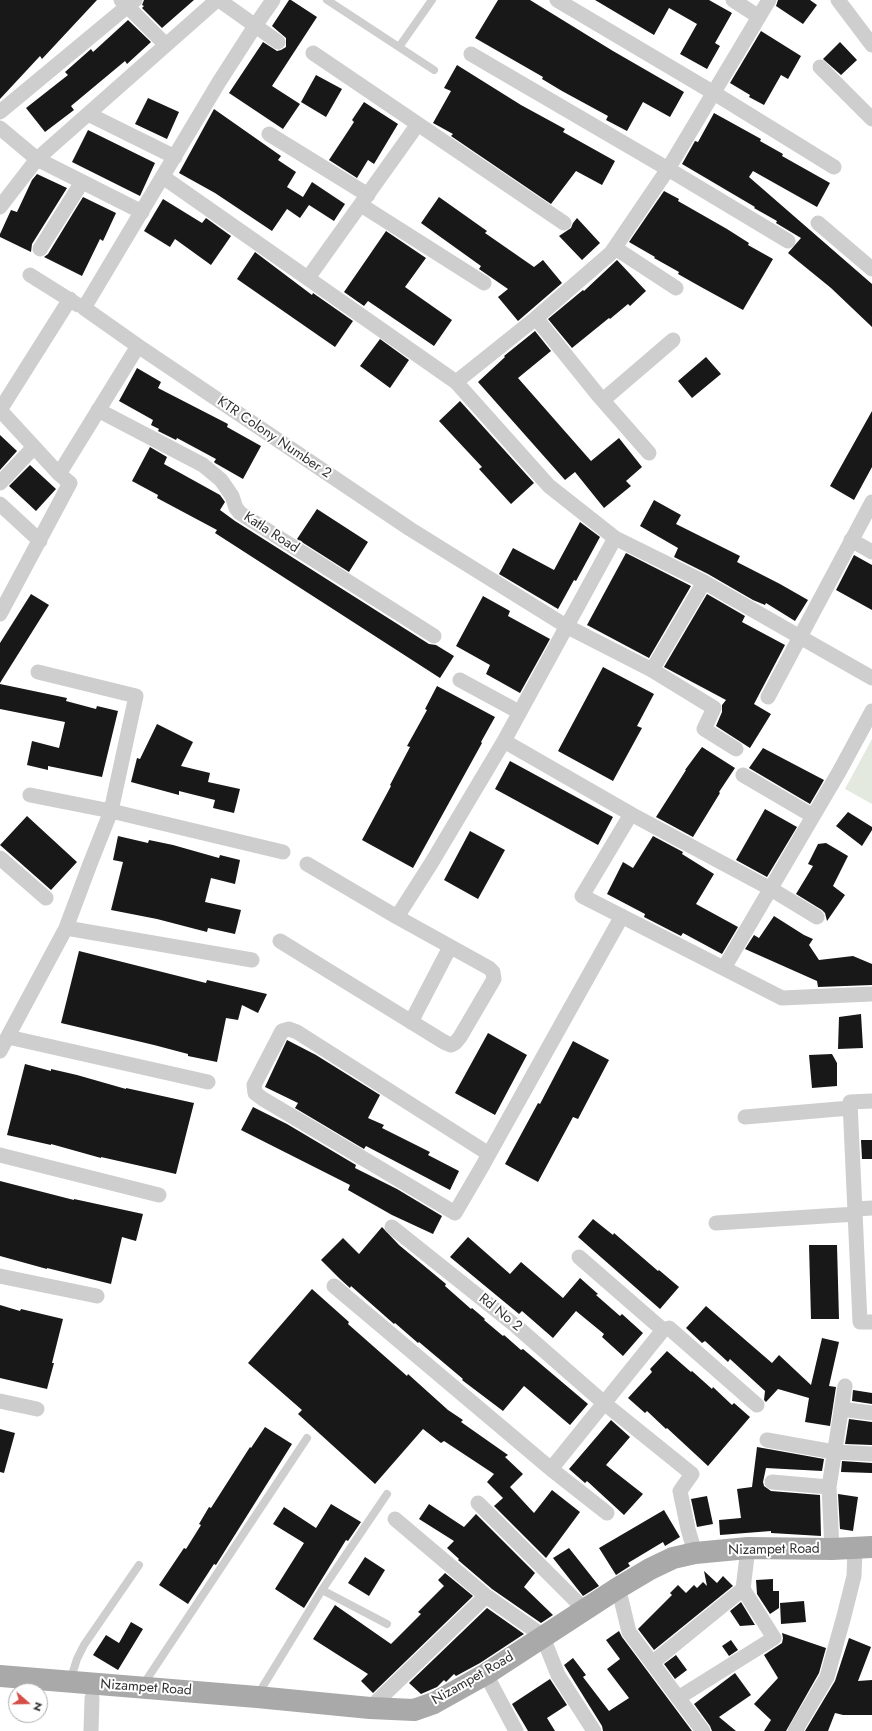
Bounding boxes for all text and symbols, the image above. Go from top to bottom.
street label: KTR Colony Number 2 [214,394,334,482]
street label: Katla Road [240,509,302,557]
street label: Rd No 2 [475,1291,525,1335]
street label: Nizampet Road [728,1541,820,1559]
street label: Nizampet Road [429,1649,517,1709]
street label: Nizampet Road [100,1676,192,1700]
north arrow [8,1683,48,1723]
text: N [29,1700,47,1714]

